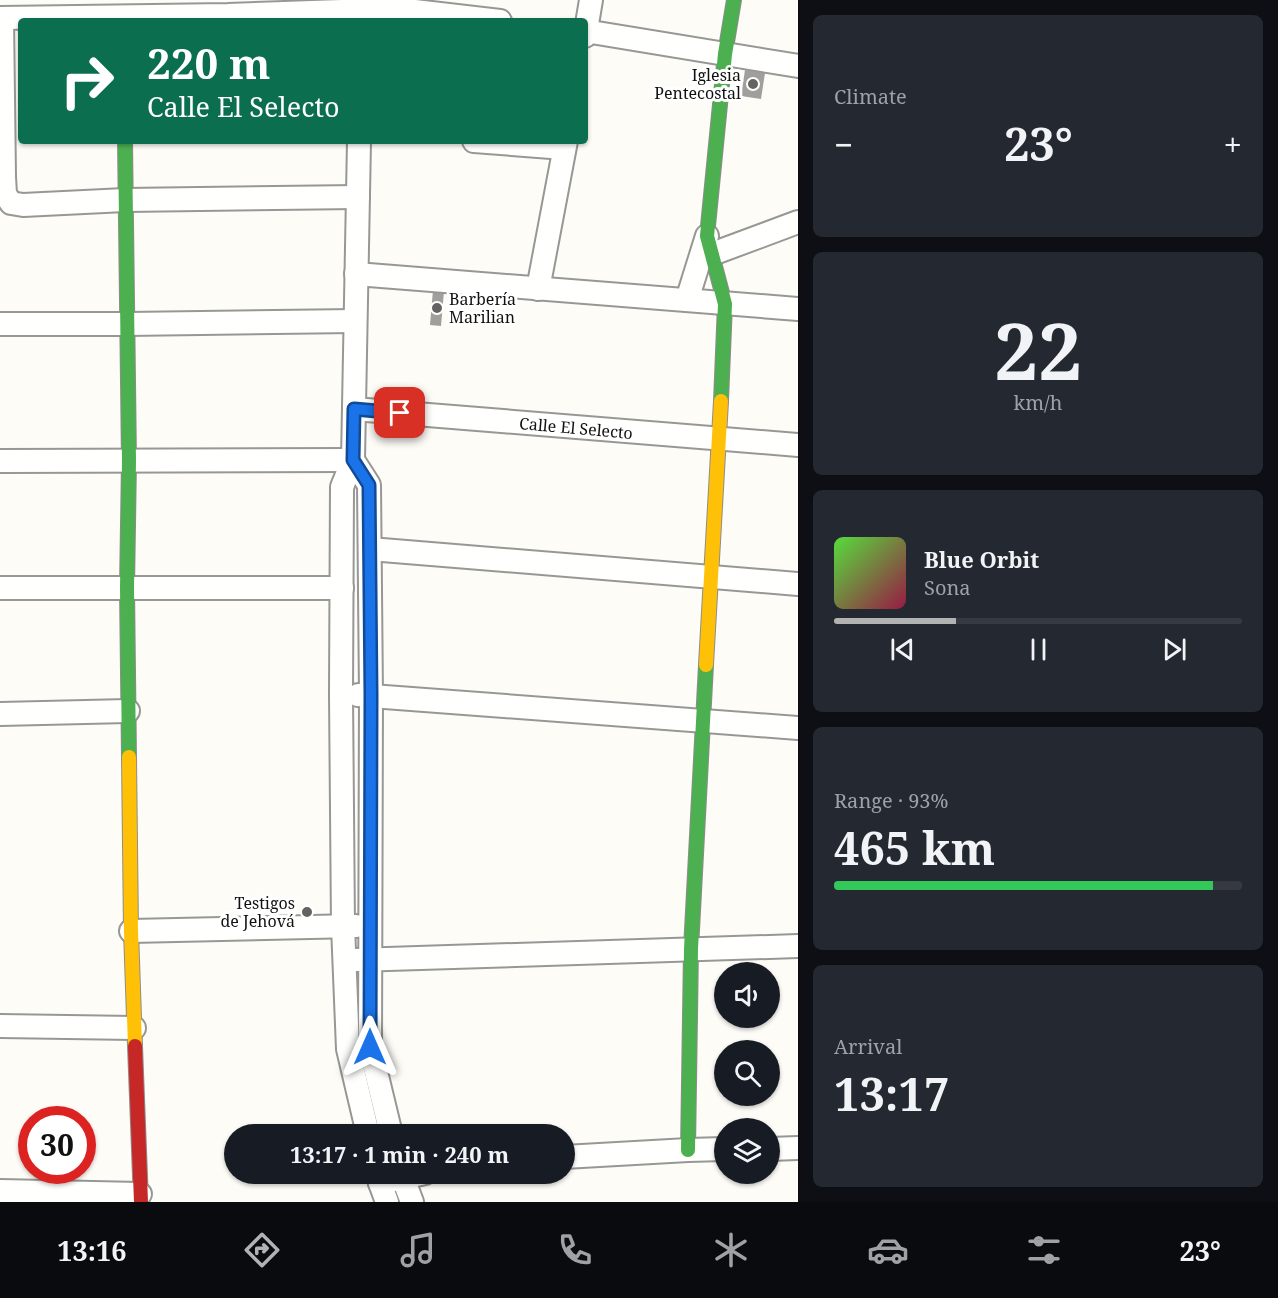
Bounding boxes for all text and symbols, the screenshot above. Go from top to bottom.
text: 220 m [147,34,271,91]
icon: right [48,42,126,120]
place label: Iglesia Pentecostal [654,64,741,104]
marker: Iglesia Pentecostal [746,77,760,91]
text: Climate [834,83,907,110]
text: Calle El Selecto [147,88,340,125]
text: 23° [1004,113,1073,174]
text: − [834,122,853,167]
text: + [1224,122,1242,167]
place label: Barbería Marilian [449,288,516,328]
text: 22 [994,297,1082,403]
marker: Barbería Marilian [430,301,444,315]
pin [374,387,425,438]
text: km/h [1013,389,1063,416]
icon: arrive [383,396,416,429]
street label: Calle El Selecto [518,412,634,444]
text: Blue Orbit [924,544,1039,574]
text: Sona [924,574,971,601]
icon: previous [886,633,919,666]
icon: pause [1022,633,1055,666]
icon: next [1158,633,1191,666]
text: Range · 93% [834,787,948,814]
text: 465 km [834,817,995,878]
place label: Testigos de Jehová [221,892,295,932]
marker: Testigos de Jehová [300,905,314,919]
map controls [714,962,780,1184]
button: sound [714,962,780,1028]
position arrow [338,1015,402,1079]
text: Arrival [834,1033,902,1060]
button: search [714,1040,780,1106]
text: 13:17 [834,1063,949,1124]
speed limit sign: 30 [18,1106,96,1184]
button: layers [714,1118,780,1184]
text: 13:17 · 1 min · 240 m [290,1139,509,1169]
icon: directions [241,1229,283,1271]
icon: music [397,1229,439,1271]
icon: phone [554,1229,596,1271]
icon: climate [710,1229,752,1271]
icon: car [867,1229,909,1271]
icon: filters [1023,1229,1065,1271]
text: 13:16 [57,1232,126,1269]
text: 23° [1179,1232,1221,1269]

